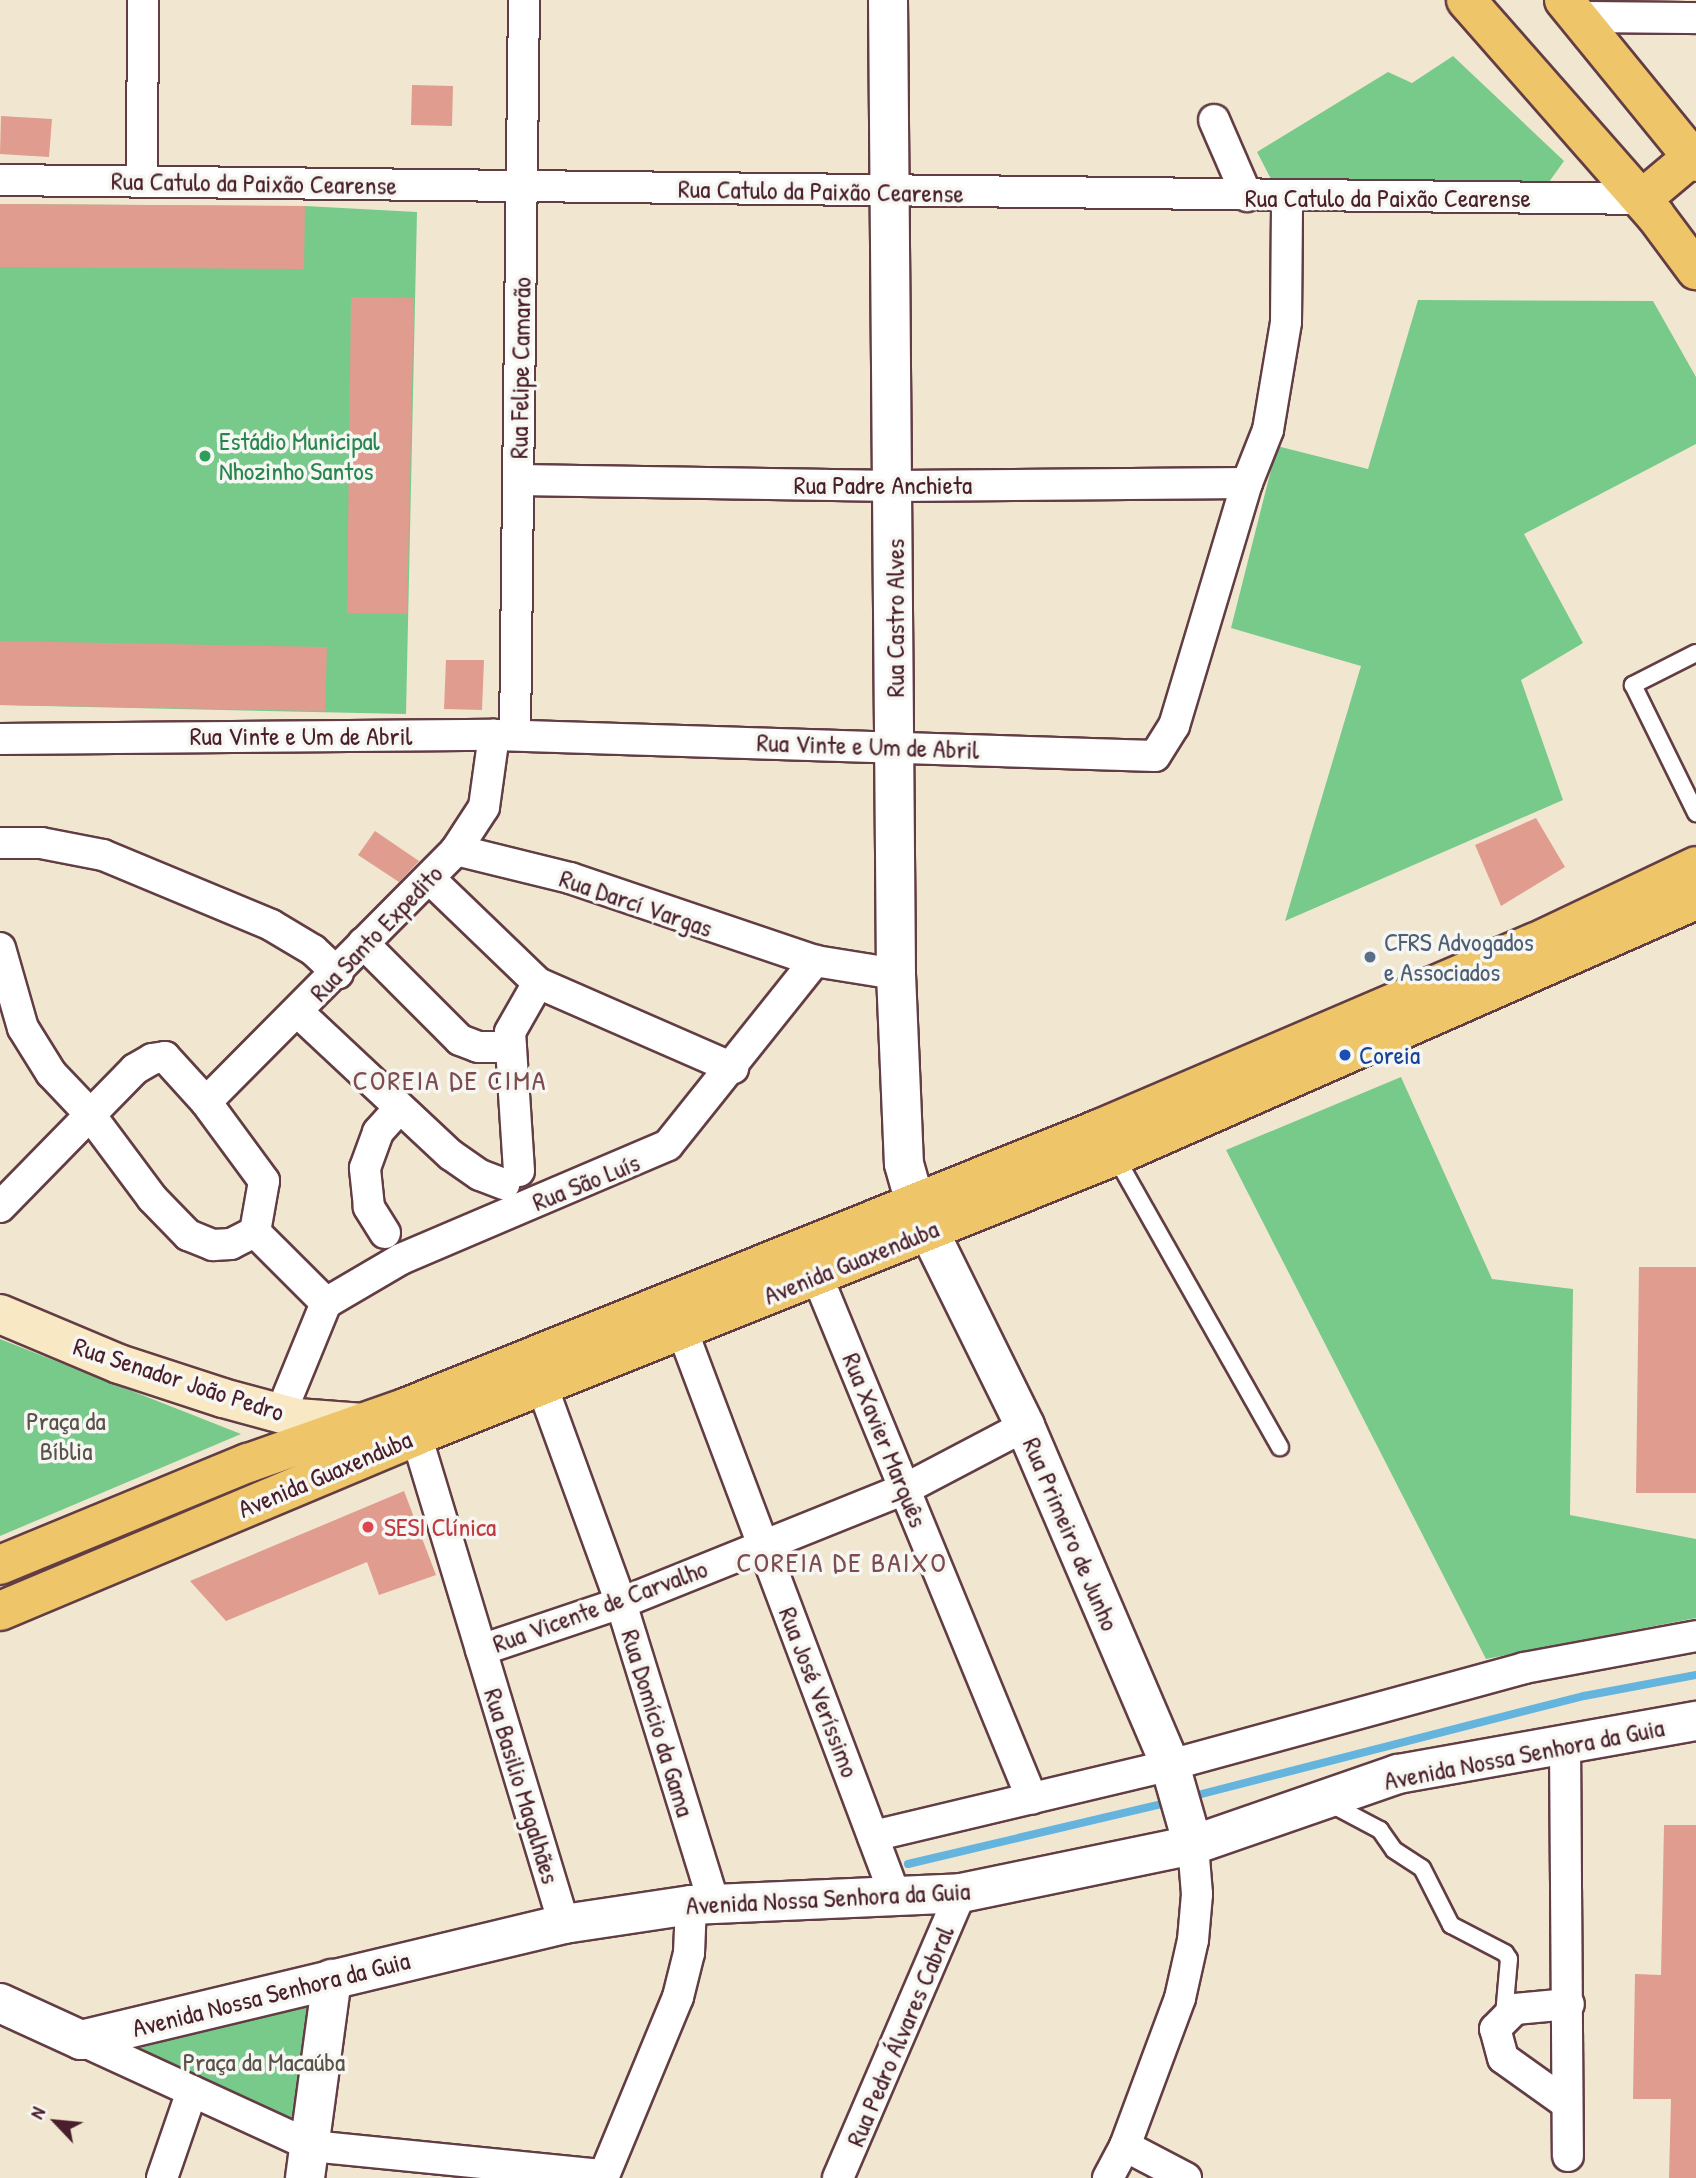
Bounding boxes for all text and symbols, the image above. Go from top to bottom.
street label: Rua Catulo da Paixão Cearense [111,165,397,201]
street label: Rua Catulo da Paixão Cearense [678,173,964,209]
street label: Rua Catulo da Paixão Cearense [1245,182,1531,214]
street label: Rua Felipe Camarão [503,277,537,459]
place label: Estádio Municipal Nhozinho Santos [219,425,380,486]
marker: Estádio Municipal Nhozinho Santos [197,448,213,464]
street label: Rua Padre Anchieta [794,469,972,501]
street label: Rua Castro Alves [879,539,911,697]
street label: Rua Vinte e Um de Abril [190,720,412,752]
street label: Rua Vinte e Um de Abril [756,727,980,765]
street label: Rua Santo Expedito [303,858,449,1008]
street label: Rua Darcí Vargas [556,862,716,944]
place label: CFRS Advogados e Associados [1384,926,1534,988]
marker: CFRS Advogados e Associados [1362,949,1378,965]
place label: Coreia [1359,1039,1420,1071]
marker: Coreia [1337,1047,1353,1063]
district label: COREIA DE CIMA [354,1063,546,1097]
street label: Rua São Luís [528,1146,644,1218]
street label: Avenida Guaxenduba [759,1213,943,1311]
street label: Rua Senador João Pedro [70,1330,288,1428]
street label: Rua Xavier Marquês [836,1348,934,1532]
park label: Praça da Bíblia [26,1405,106,1466]
street label: Avenida Guaxenduba [233,1423,417,1525]
street label: Rua Primeiro de Junho [1016,1433,1126,1635]
place label: SESI Clínica [384,1511,496,1543]
marker: SESI Clínica [358,1517,378,1537]
district label: COREIA DE BAIXO [738,1545,946,1579]
street label: Rua Vicente de Carvalho [488,1553,712,1659]
street label: Rua José Veríssimo [772,1603,866,1781]
street label: Rua Domício da Gama [615,1626,701,1820]
street label: Rua Basilio Magalhães [477,1685,567,1887]
street label: Avenida Nossa Senhora da Guia [1381,1712,1667,1796]
street label: Avenida Nossa Senhora da Guia [685,1875,971,1921]
street label: Rua Pedro Álvares Cabral [839,1921,961,2151]
street label: Avenida Nossa Senhora da Guia [129,1944,413,2044]
park label: Praça da Macaúba [183,2046,345,2078]
north arrow [21,2087,91,2157]
text: N [23,2103,51,2123]

